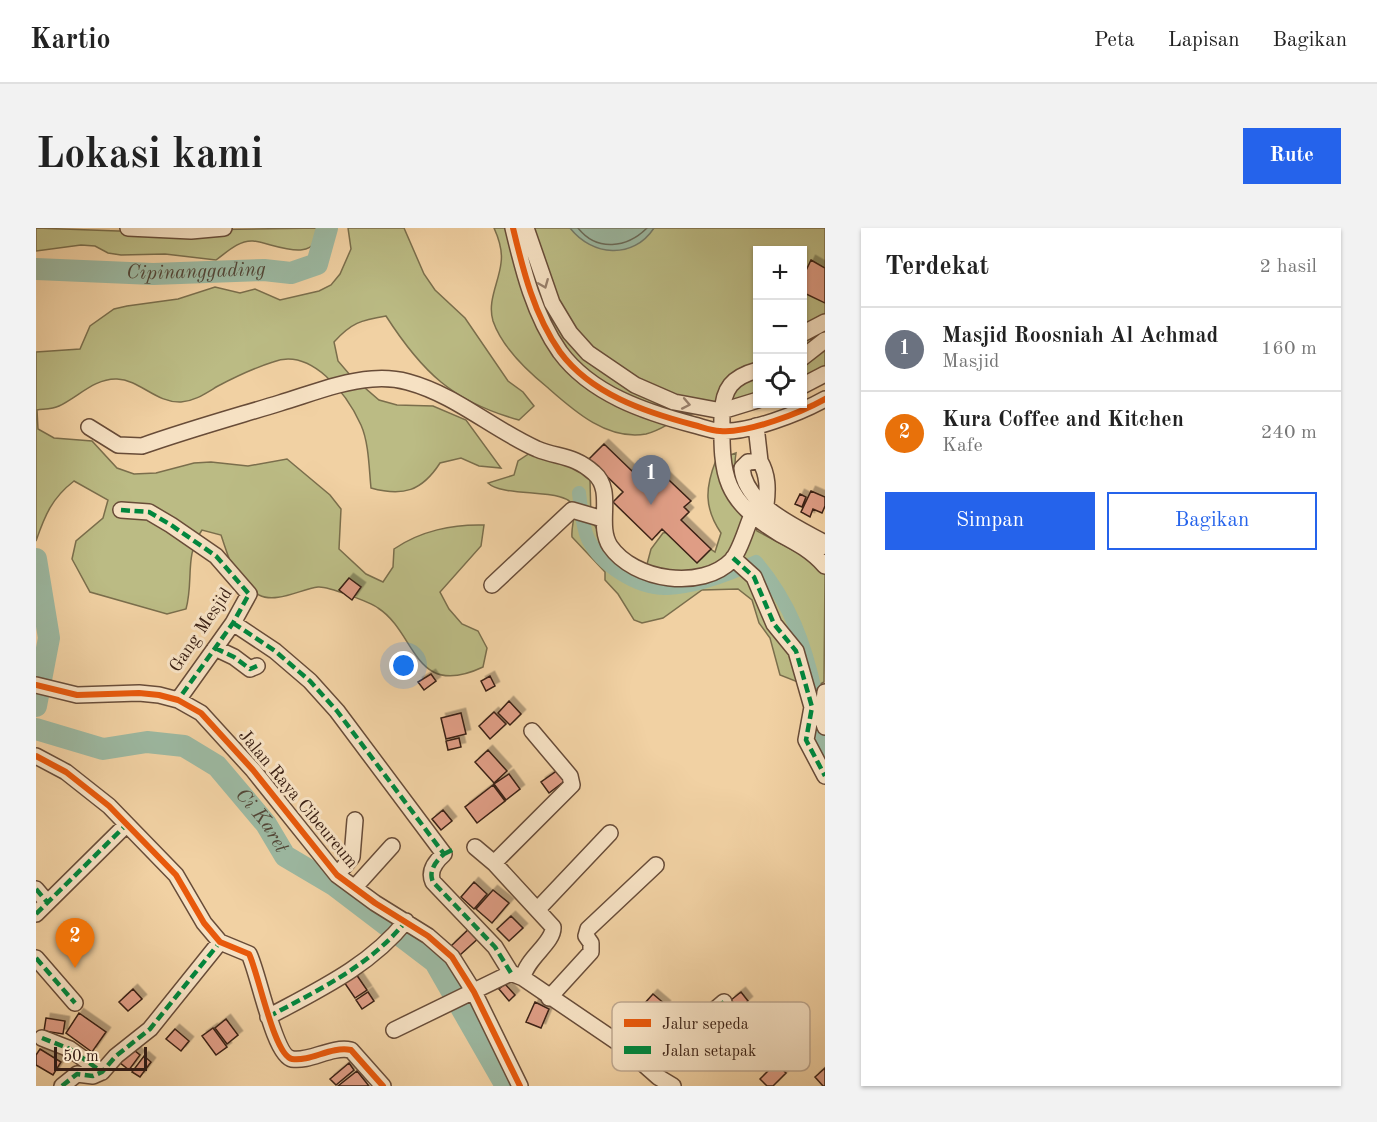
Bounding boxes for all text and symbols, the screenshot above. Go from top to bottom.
text: Kartio [30,27,111,55]
text: Peta [1094,30,1135,51]
text: Lapisan [1168,30,1239,51]
text: Bagikan [1272,30,1347,51]
button: Rute [1243,128,1341,184]
text: Lokasi kami [36,135,263,177]
map controls [753,246,807,408]
button: + [753,246,807,300]
text: Terdekat [885,254,989,280]
text: 2 hasil [1260,257,1317,277]
water label: Cipinanggading [126,260,266,284]
one-way arrow [537,277,549,288]
button: − [753,300,807,354]
text: Masjid Roosniah Al Achmad [942,325,1218,347]
text: 1 [899,339,910,359]
text: 160 m [1261,339,1317,359]
text: Masjid [942,352,1000,372]
button: locate [753,354,807,408]
one-way arrow [681,397,691,410]
text: Kura Coffee and Kitchen [942,409,1184,431]
text: 2 [899,423,910,443]
text: 240 m [1261,423,1317,443]
text: Kafe [942,436,983,456]
pin: 1 [632,456,670,505]
button: Simpan [885,492,1095,550]
button: Bagikan [1107,492,1317,550]
street label: Gang Mesjid [166,585,236,675]
your location [389,651,418,680]
street label: Jalan Raya Cibeureum [235,726,361,872]
water label: Ci Karet [231,785,291,857]
pin: 2 [56,918,94,968]
legend [612,1002,810,1071]
text: Jalur sepeda [662,1017,749,1033]
scale bar [54,1044,147,1072]
text: Jalan setapak [662,1044,756,1060]
text: 50 m [63,1049,99,1065]

